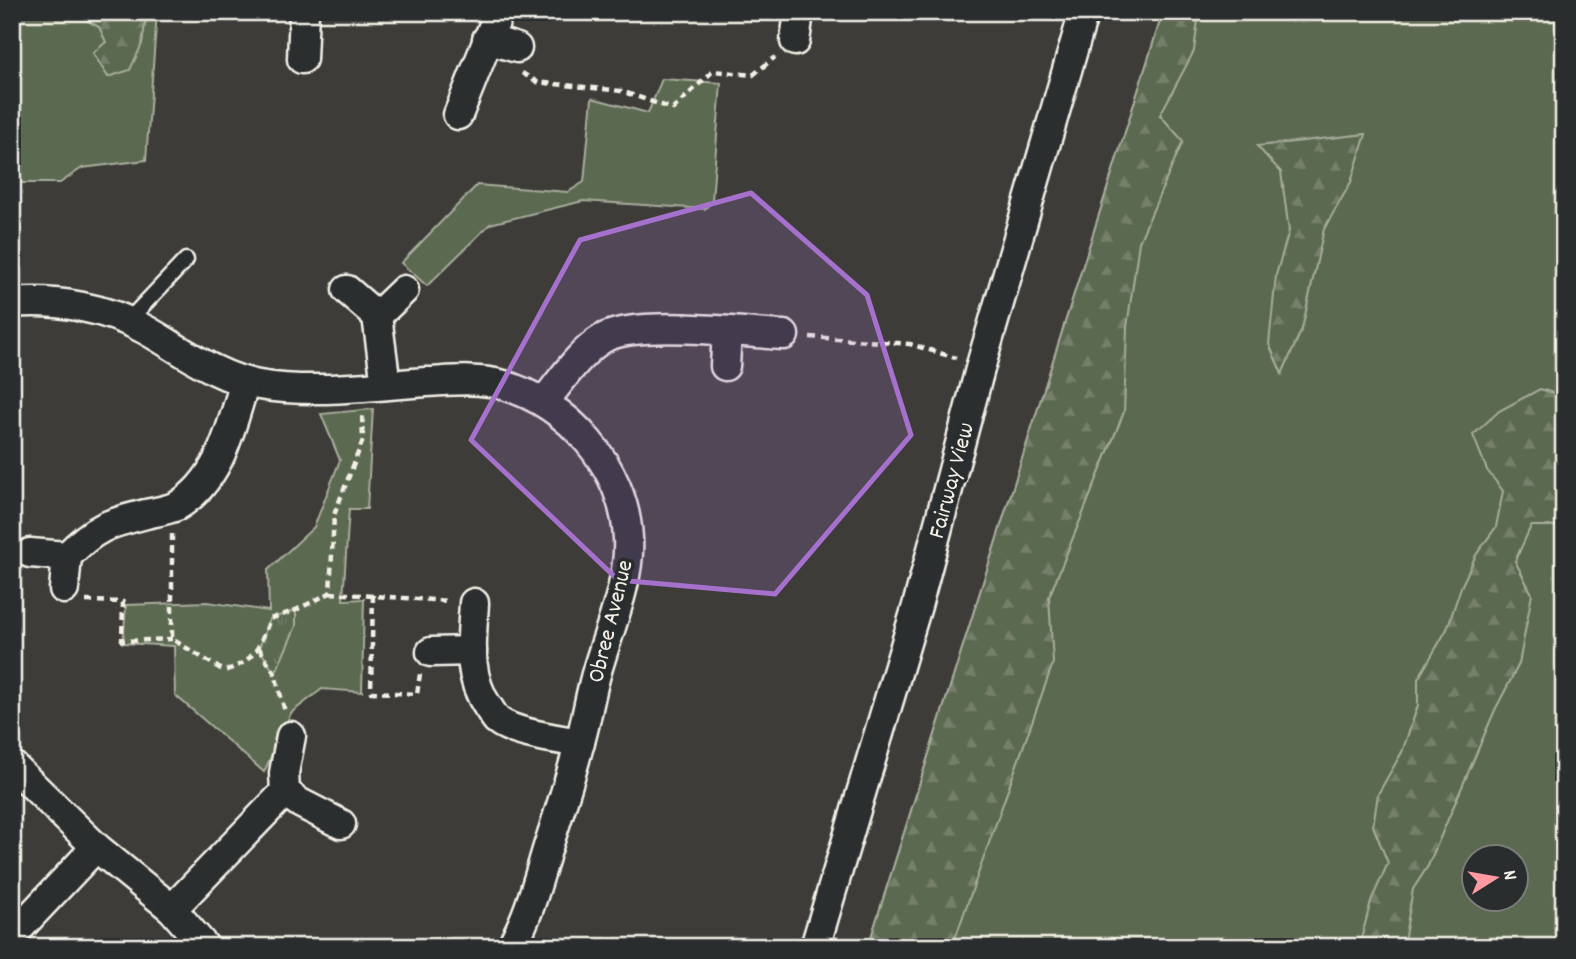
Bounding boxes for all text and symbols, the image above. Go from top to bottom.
street label: Fairway View [921,419,985,543]
street label: Obree Avenue [580,557,644,687]
north arrow [1460,844,1530,914]
text: N [1494,868,1522,883]

